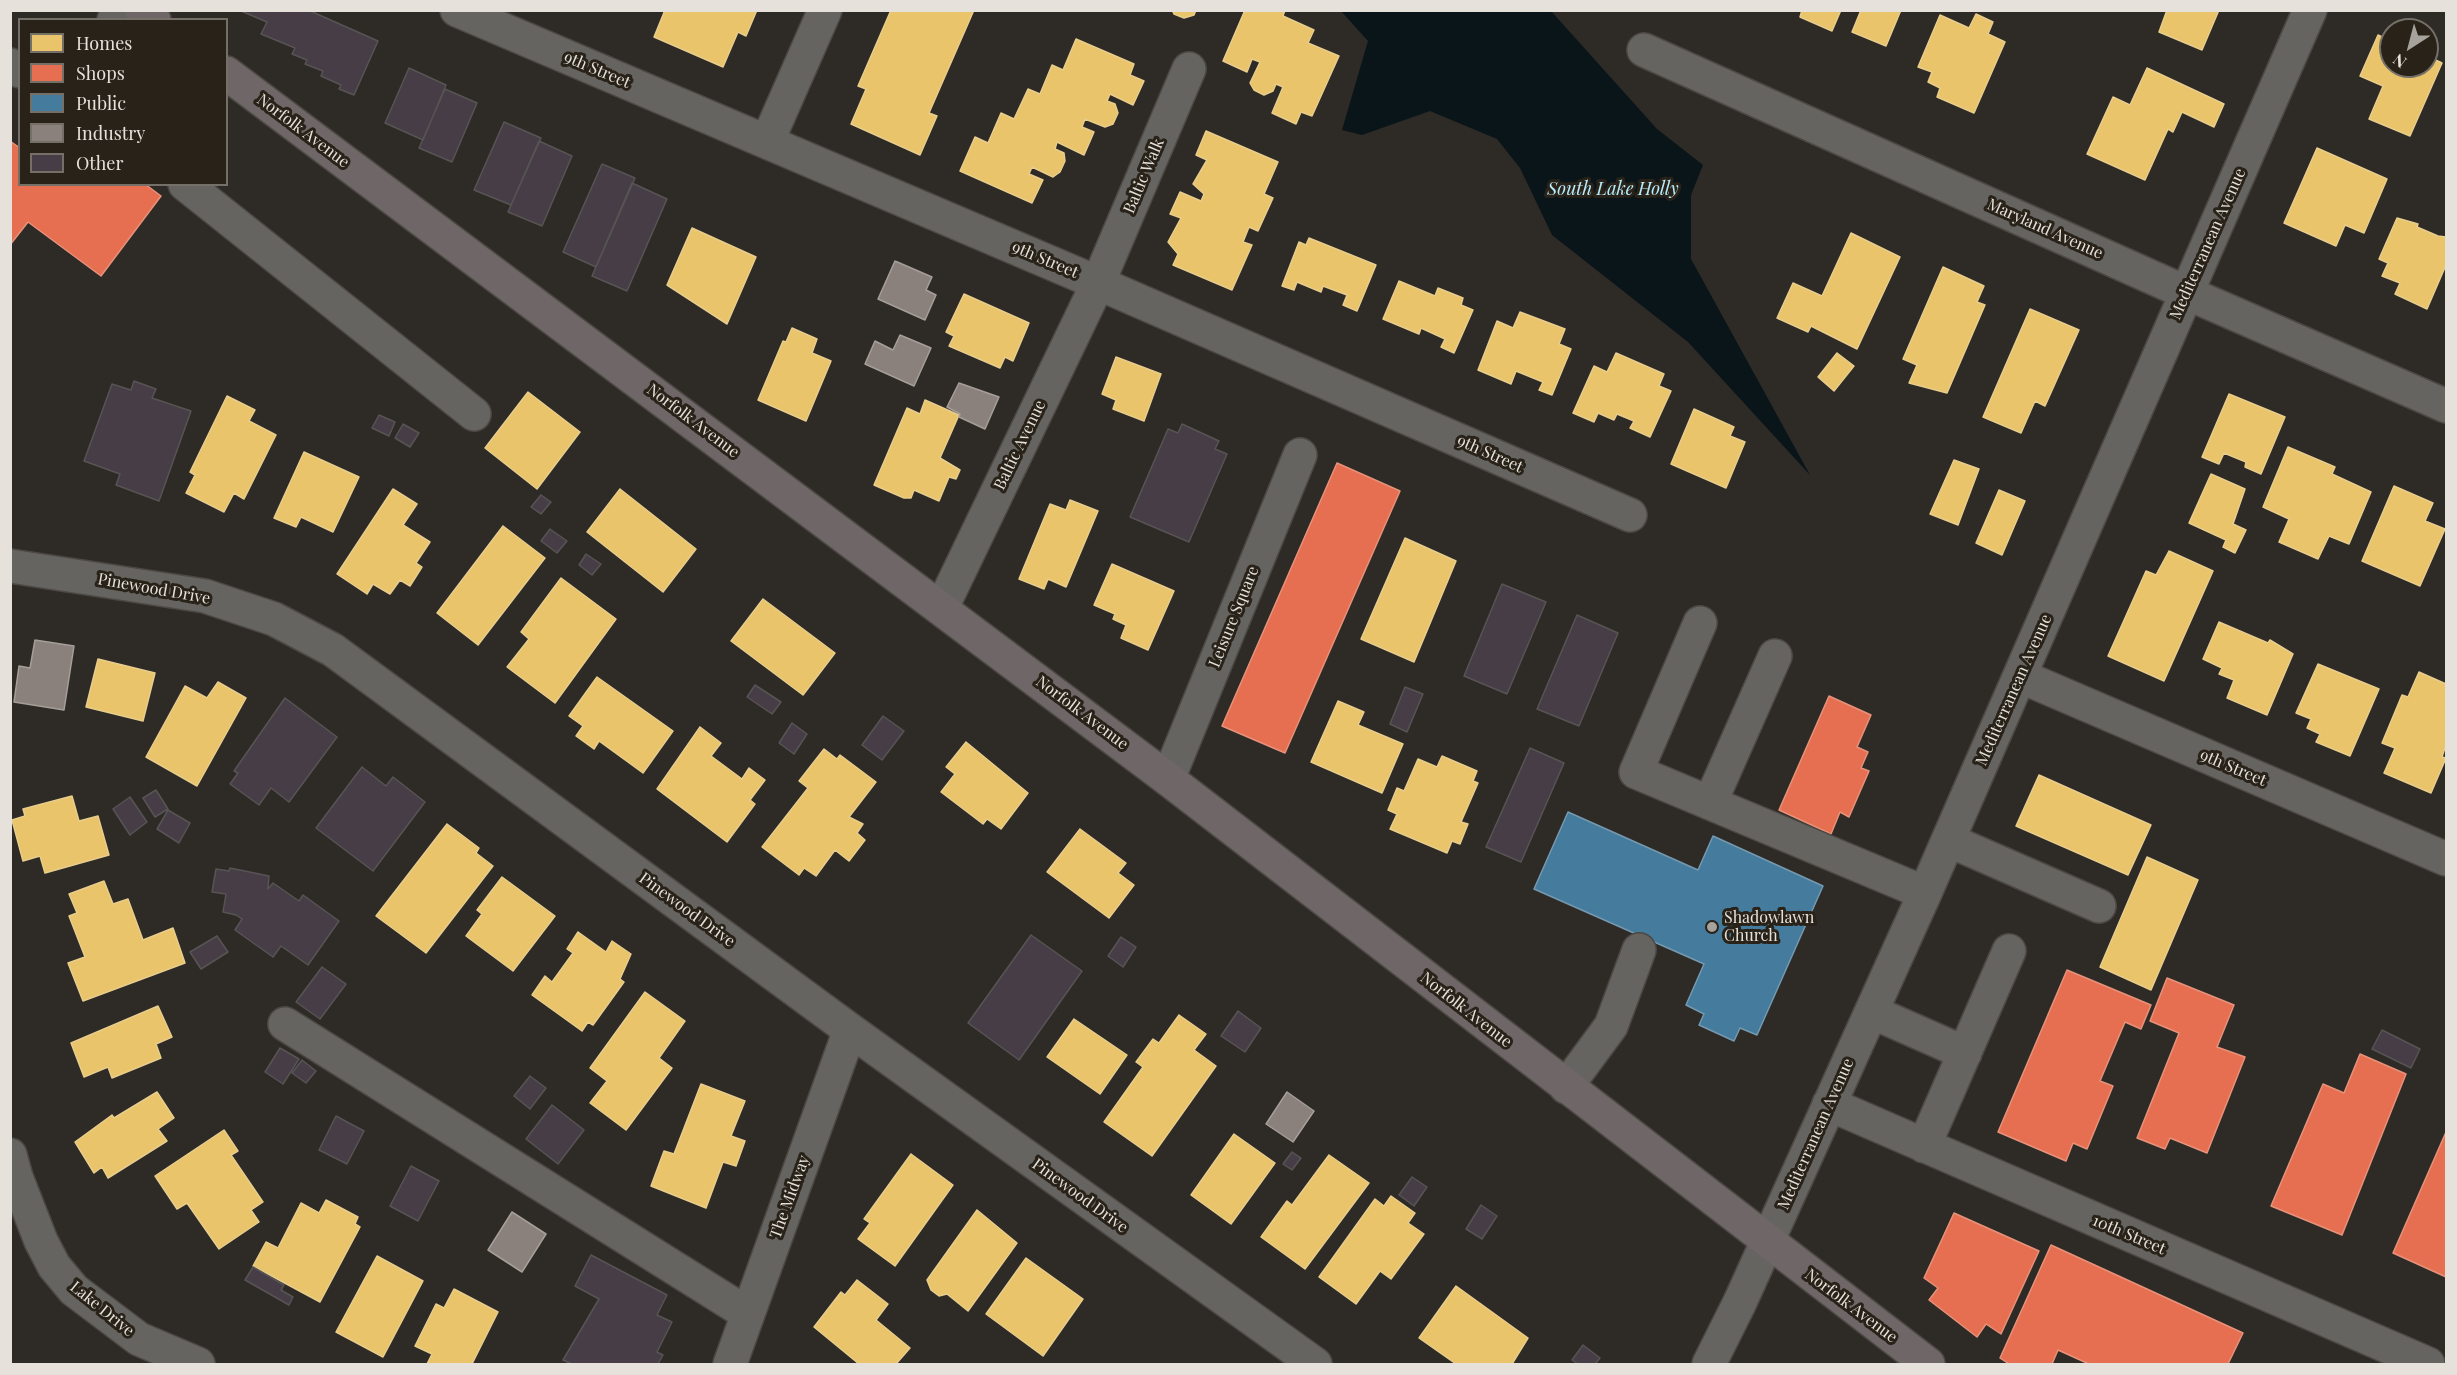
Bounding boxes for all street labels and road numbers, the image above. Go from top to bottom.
street label: 9th Street [561,47,633,93]
street label: Norfolk Avenue [253,90,353,172]
street label: Baltic Walk [1120,136,1168,216]
street label: Mediterranean Avenue [2166,165,2250,323]
street label: Maryland Avenue [1984,195,2106,263]
street label: 9th Street [1009,237,1081,283]
street label: Norfolk Avenue [643,380,743,462]
street label: Baltic Avenue [990,397,1050,493]
street label: 9th Street [1454,431,1526,477]
street label: Leisure Square [1205,564,1263,670]
street label: Pinewood Drive [96,570,212,608]
street label: Mediterranean Avenue [1972,611,2056,769]
street label: Norfolk Avenue [1032,672,1132,754]
street label: 9th Street [2197,745,2269,791]
street label: Pinewood Drive [635,869,739,951]
street label: Norfolk Avenue [1416,968,1516,1052]
street label: Mediterranean Avenue [1774,1055,1858,1213]
street label: The Midway [766,1153,814,1241]
street label: Pinewood Drive [1028,1155,1132,1237]
street label: 10th Street [2090,1211,2168,1259]
street label: Norfolk Avenue [1801,1265,1901,1347]
street label: Lake Drive [66,1277,138,1341]

